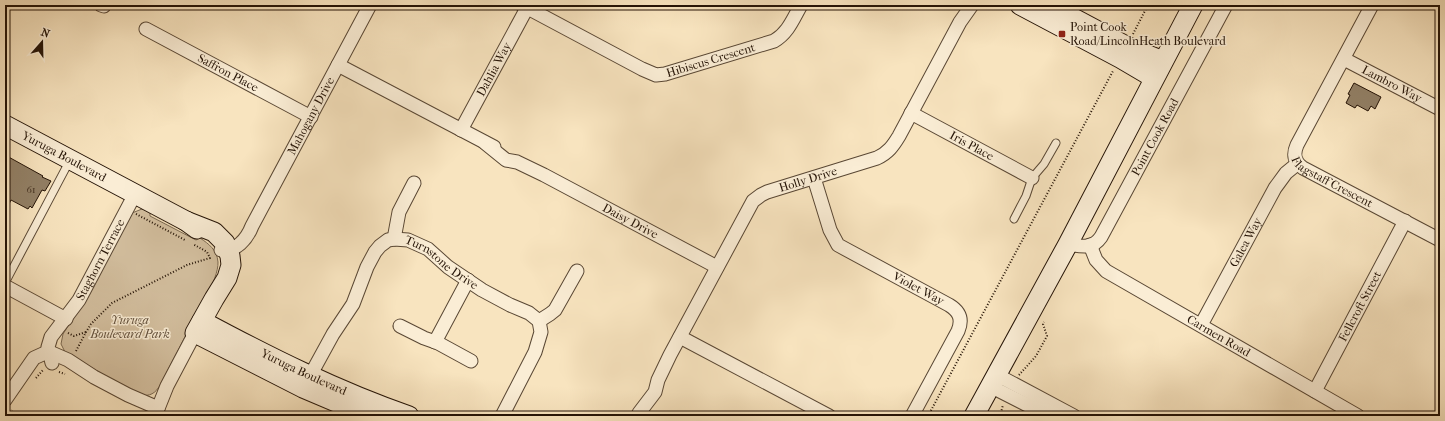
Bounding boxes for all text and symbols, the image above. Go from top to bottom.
place label: Point Cook Road/LincolnHeath Boulevard [1070,20,1226,48]
north arrow [22,22,62,62]
text: N [39,26,52,41]
marker: Point Cook Road/LincolnHeath Boulevard [1057,29,1067,39]
street label: Dahlia Way [474,39,514,99]
street label: Hibiscus Crescent [665,40,757,80]
street label: Saffron Place [195,51,261,95]
street label: Lambro Way [1360,63,1425,106]
street label: Mahogany Drive [284,75,337,157]
street label: Point Cook Road [1128,95,1182,178]
street label: Yuruga Boulevard [19,128,109,185]
street label: Iris Place [947,128,996,163]
street label: Flagstaff Crescent [1288,154,1376,211]
street label: Holly Drive [777,164,839,195]
house number: 61 [27,184,35,196]
street label: Daisy Drive [600,200,661,241]
street label: Galea Way [1227,215,1265,269]
street label: Staghorn Terrace [73,217,128,303]
street label: Turnstone Drive [403,233,481,292]
street label: Fellcroft Street [1336,268,1385,344]
street label: Violet Way [890,269,947,308]
street label: Carmen Road [1184,312,1253,360]
park label: Yuruga Boulevard Park [89,313,170,341]
street label: Yuruga Boulevard [258,345,349,398]

